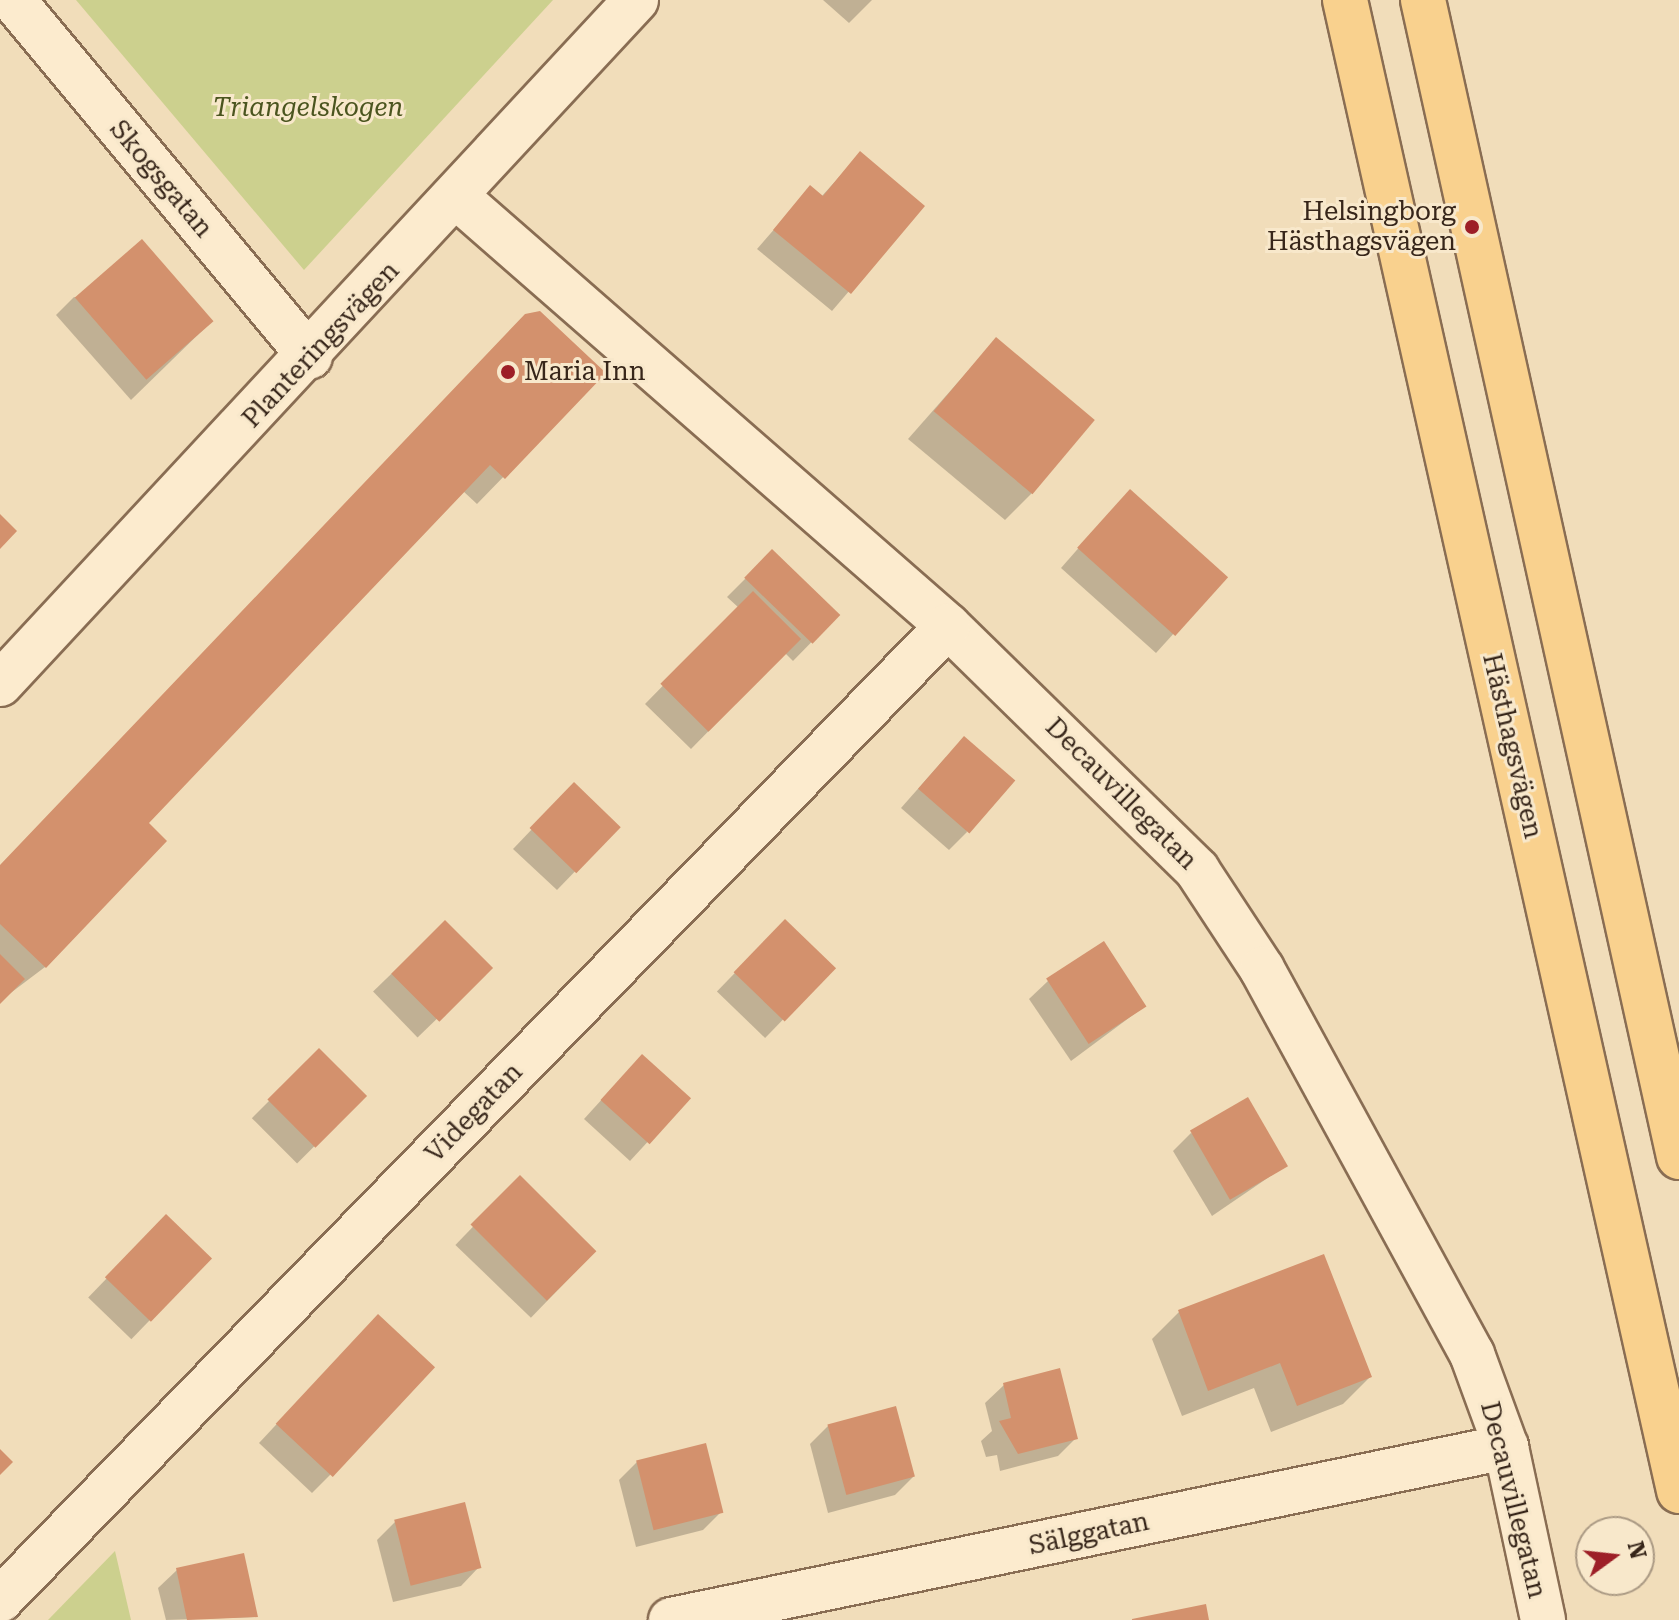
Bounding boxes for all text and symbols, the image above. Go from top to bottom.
park label: Triangelskogen [213,92,403,124]
street label: Skogsgatan [103,114,219,244]
place label: Helsingborg Hästhagsvägen [1267,196,1456,258]
marker: Helsingborg Hästhagsvägen [1463,218,1481,236]
street label: Planteringsvägen [236,256,406,434]
place label: Maria Inn [524,356,646,388]
marker: Maria Inn [499,363,517,381]
street label: Hästhagsvägen [1476,650,1548,842]
street label: Decauvillegatan [1039,712,1203,876]
street label: Videgatan [419,1057,529,1169]
street label: Decauvillegatan [1473,1398,1553,1602]
street label: Sälggatan [1026,1506,1152,1562]
north arrow [1575,1516,1655,1596]
text: N [1622,1539,1651,1562]

